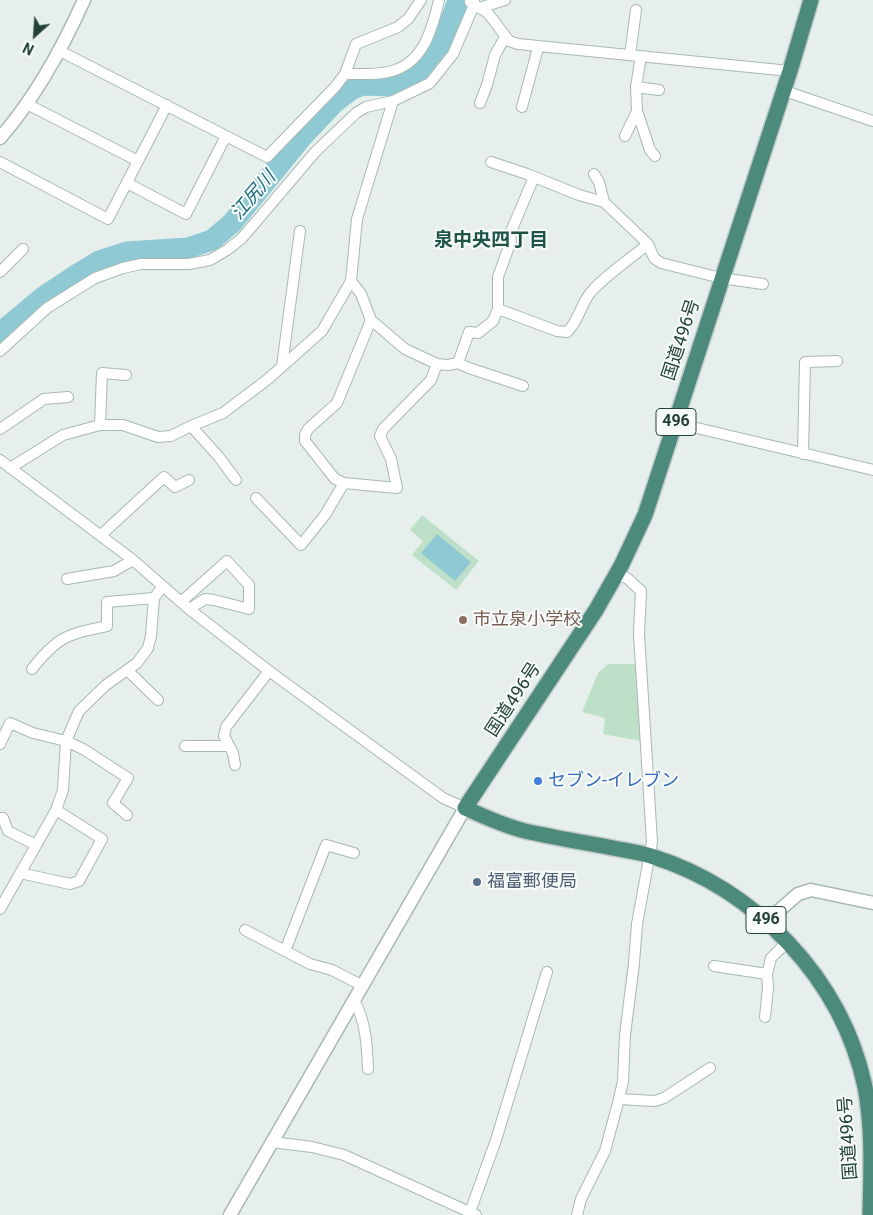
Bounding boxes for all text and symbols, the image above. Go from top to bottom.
north arrow [10,10,60,60]
text: N [20,39,36,58]
water label: 江尻川 [227,167,281,225]
district label: 泉中央四丁目 [434,230,548,252]
street label: 国道496号 [659,297,705,383]
road number: 496 [656,408,696,436]
place label: 市立泉小学校 [473,609,581,631]
marker: 市立泉小学校 [457,614,469,626]
street label: 国道496号 [482,659,546,741]
place label: セブン-イレブン [548,770,679,792]
marker: セブン-イレブン [532,775,544,787]
place label: 福富郵便局 [487,871,577,893]
marker: 福富郵便局 [471,876,483,888]
road number: 496 [746,906,786,934]
street label: 国道496号 [835,1095,863,1181]

